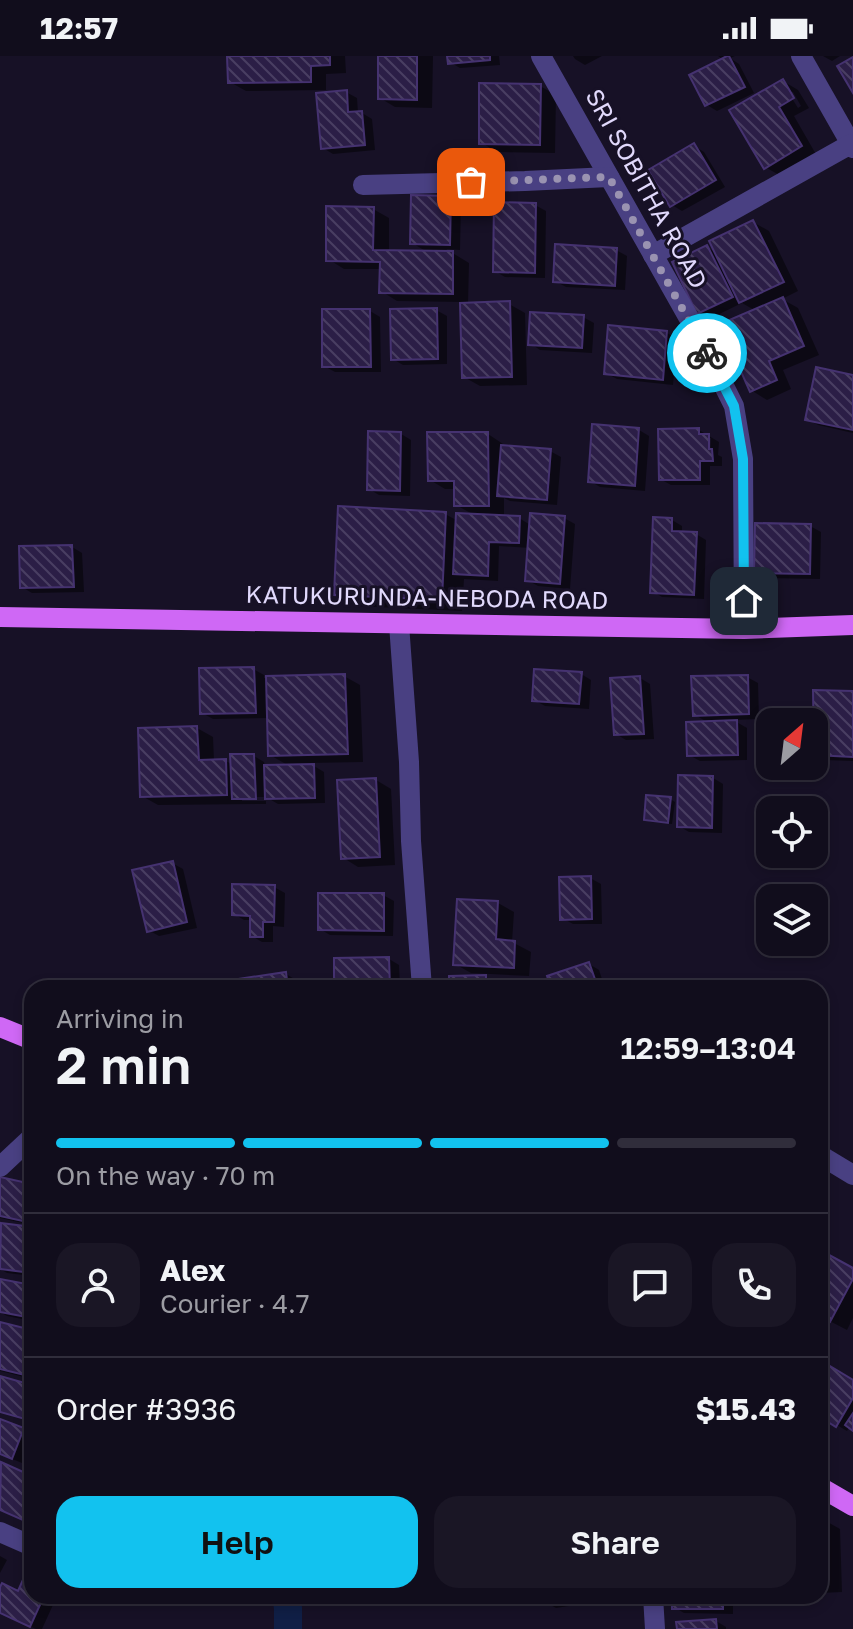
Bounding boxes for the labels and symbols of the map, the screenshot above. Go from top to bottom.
street label: SRI SOBITHA ROAD [580,83,714,293]
pin [437,148,505,216]
courier [667,313,747,393]
pin [710,567,778,635]
street label: KATUKURUNDA-NEBODA ROAD [246,579,609,614]
north arrow [756,708,828,780]

